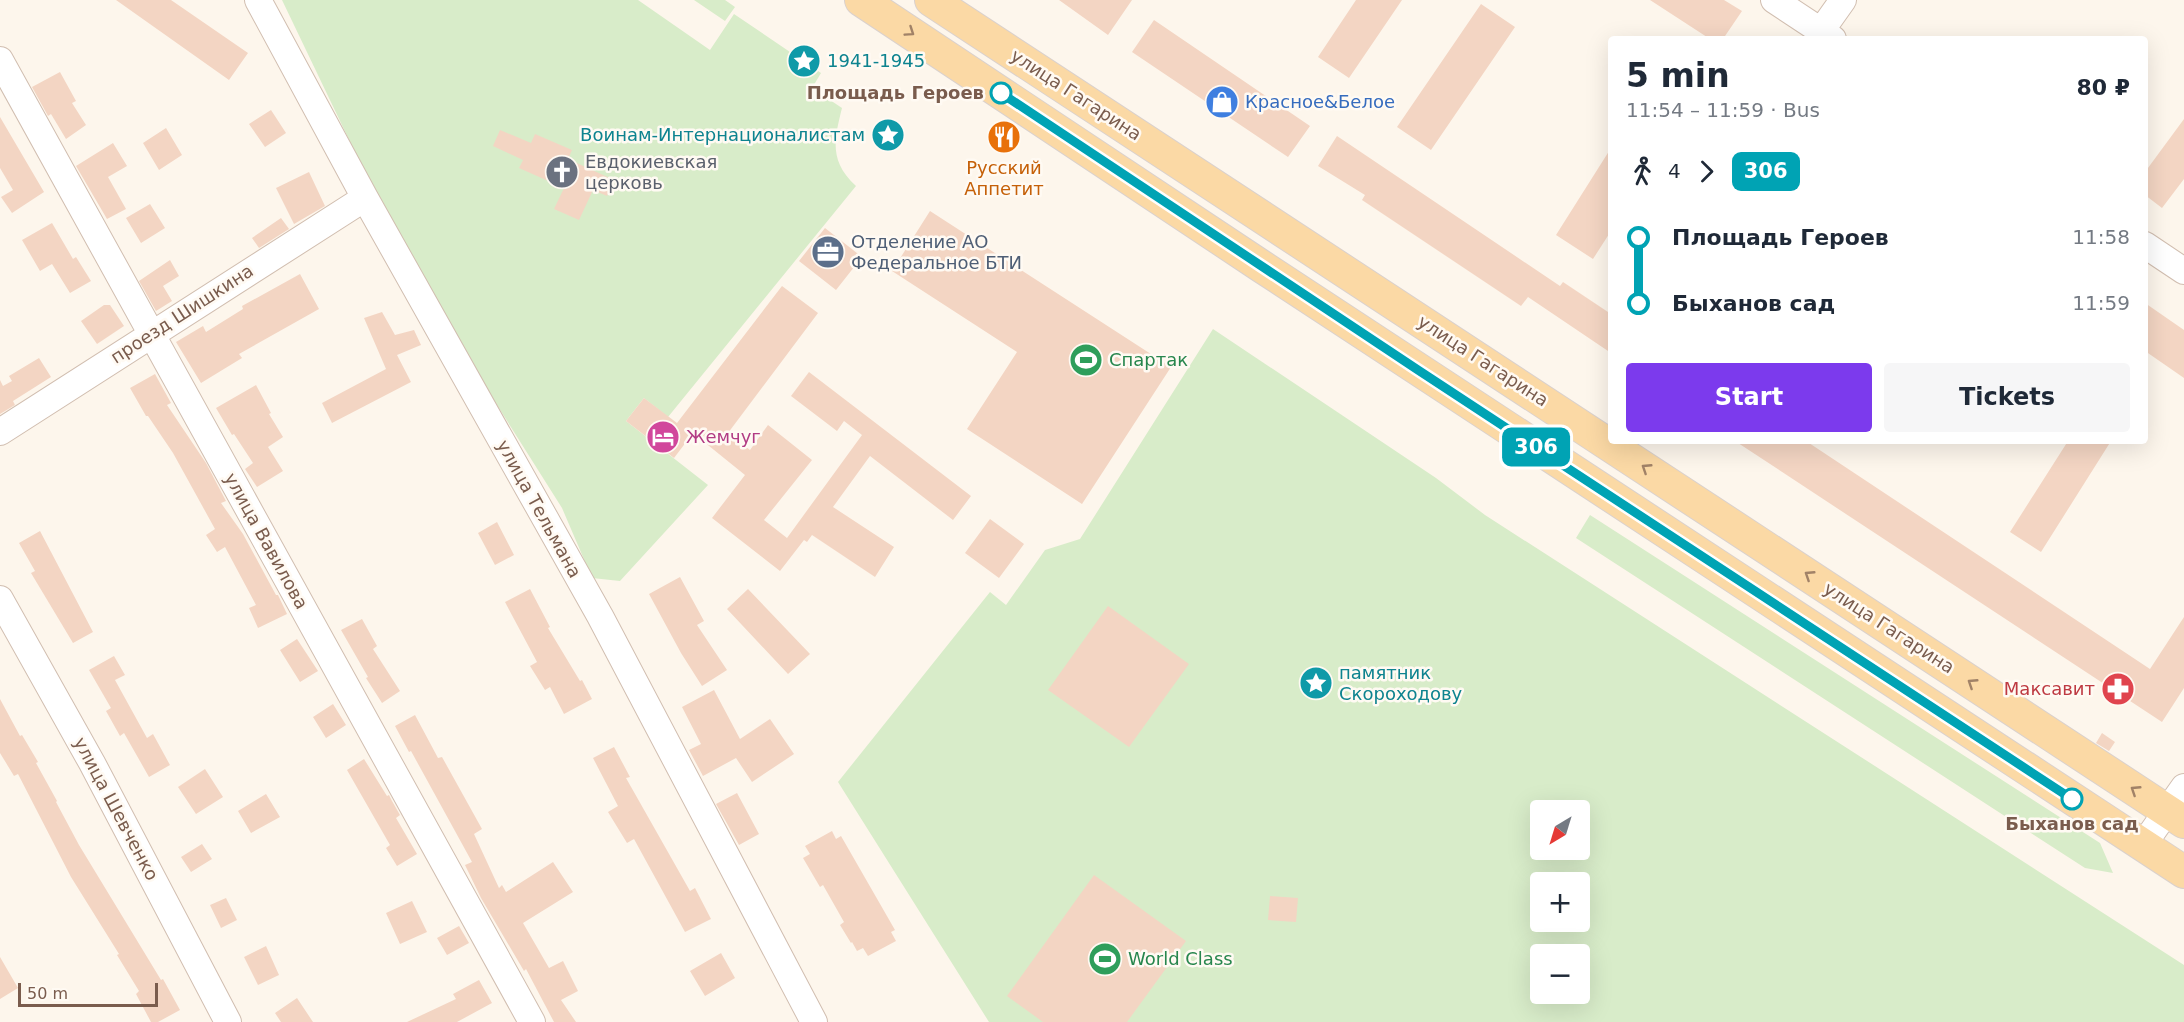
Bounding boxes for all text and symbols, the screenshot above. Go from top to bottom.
one-way arrow [904,25,914,37]
place icon: 1941-1945 [786,43,822,79]
street label: улица Гагарина [1007,45,1145,145]
place label: 1941-1945 [827,50,925,71]
text: 5 min [1626,56,1730,95]
text: 80 ₽ [2076,75,2130,100]
place label: Площадь Героев [807,82,984,103]
marker: Площадь Героев [990,82,1012,104]
shop icon: Красное&Белое [1204,84,1240,120]
place label: Красное&Белое [1245,91,1395,112]
text: 11:54 – 11:59 · Bus [1626,98,1820,122]
place icon: Воинам-Интернационалистам [870,117,906,153]
restaurant icon: Русский Аппетит [986,119,1022,155]
place label: Воинам-Интернационалистам [580,124,865,145]
place label: Евдокиевская церковь [585,151,717,193]
church icon: Евдокиевская церковь [544,154,580,190]
icon: walk [1626,155,1659,188]
icon: forward [1690,155,1723,188]
place label: Русский Аппетит [964,157,1044,199]
text: 4 [1668,159,1681,183]
text: 306 [1744,159,1788,183]
text: Площадь Героев [1672,225,1889,250]
text: 11:58 [2072,225,2130,249]
place label: Отделение АО Федеральное БТИ [851,231,1022,273]
office icon: Отделение АО Федеральное БТИ [810,234,846,270]
street label: проезд Шишкина [106,260,257,368]
text: Быханов сад [1672,291,1835,316]
text: 11:59 [2072,291,2130,315]
street label: улица Гагарина [1414,311,1552,411]
sports icon: Спартак [1068,342,1104,378]
place label: Спартак [1109,349,1188,370]
button: Start [1626,363,1872,432]
button: Tickets [1884,363,2130,432]
hotel icon: Жемчуг [645,419,681,455]
place label: Жемчуг [686,426,761,447]
line badge: 306 [1502,428,1570,466]
text: 306 [1514,435,1558,459]
street label: улица Тельмана [493,436,586,581]
one-way arrow [1642,464,1652,476]
street label: улица Вавилова [220,469,313,613]
one-way arrow [1805,571,1815,583]
street label: улица Гагарина [1820,578,1958,678]
place label: памятник Скороходову [1339,662,1463,704]
place icon: памятник Скороходову [1298,665,1334,701]
pharmacy icon: Максавит [2100,671,2136,707]
one-way arrow [1968,678,1978,690]
place label: Максавит [2004,678,2095,699]
street label: улица Шевченко [70,734,163,884]
one-way arrow [2131,785,2141,797]
marker: Быханов сад [2061,788,2083,810]
north arrow [1530,800,1590,860]
map controls [1530,800,1590,1004]
place label: Быханов сад [2005,813,2139,834]
button: + [1530,872,1590,932]
sports icon: World Class [1087,941,1123,977]
button: − [1530,944,1590,1004]
place label: World Class [1128,948,1233,969]
scale bar [18,980,158,1008]
text: 50 m [27,984,68,1003]

